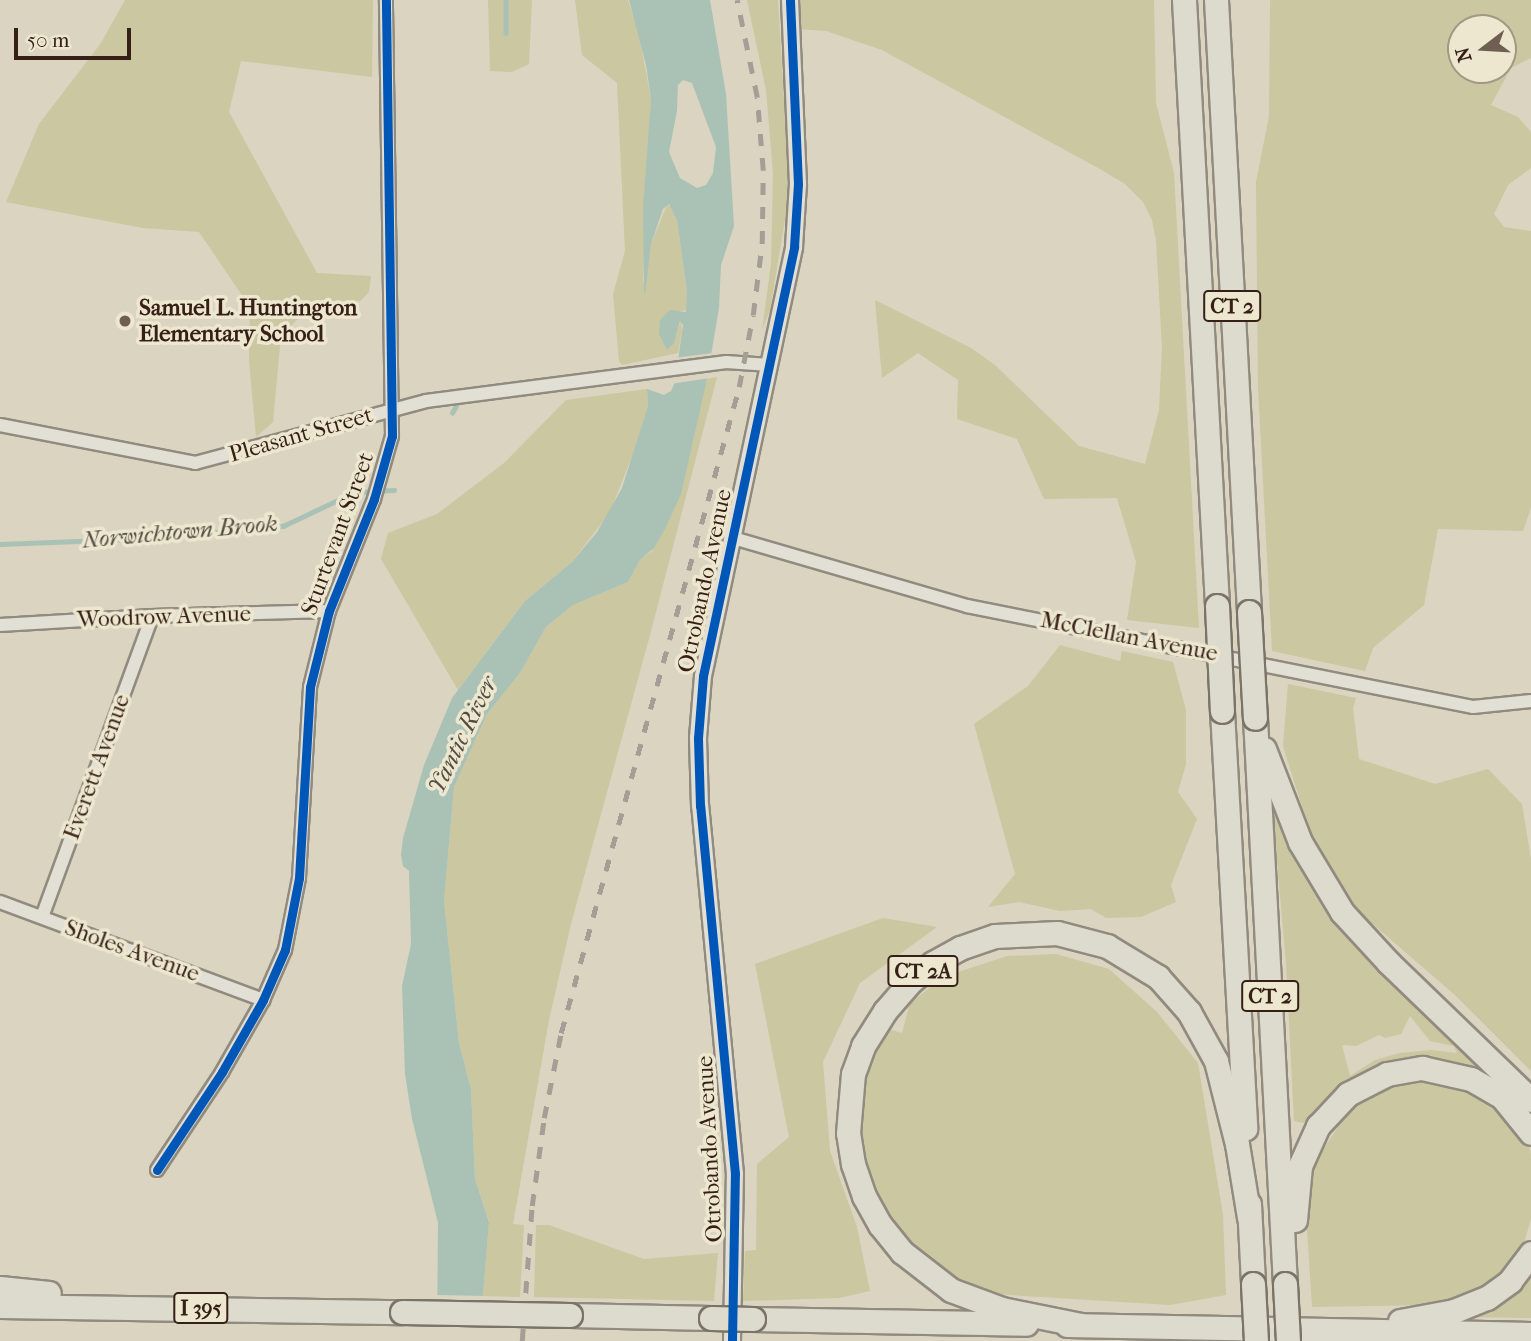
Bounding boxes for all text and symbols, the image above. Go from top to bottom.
scale bar [18,14,135,58]
north arrow [1447,14,1517,84]
text: 50 m [27,28,70,52]
text: N [1451,44,1476,65]
road number: CT 2 [1202,288,1262,324]
place label: Samuel L. Huntington Elementary School [139,294,357,348]
marker: Samuel L. Huntington Elementary School [117,313,133,329]
street label: Pleasant Street [226,401,376,469]
street label: Sturtevant Street [296,449,380,619]
street label: Otrobando Avenue [672,487,738,675]
water label: Norwichtown Brook [81,509,279,555]
street label: Woodrow Avenue [77,600,251,634]
street label: McClellan Avenue [1038,606,1220,668]
water label: Yantic River [422,672,504,798]
street label: Everett Avenue [58,691,136,843]
street label: Sholes Avenue [61,914,203,988]
road number: CT 2A [886,954,960,988]
road number: CT 2 [1240,978,1300,1014]
street label: Otrobando Avenue [691,1055,729,1243]
road number: I 395 [173,1290,229,1326]

